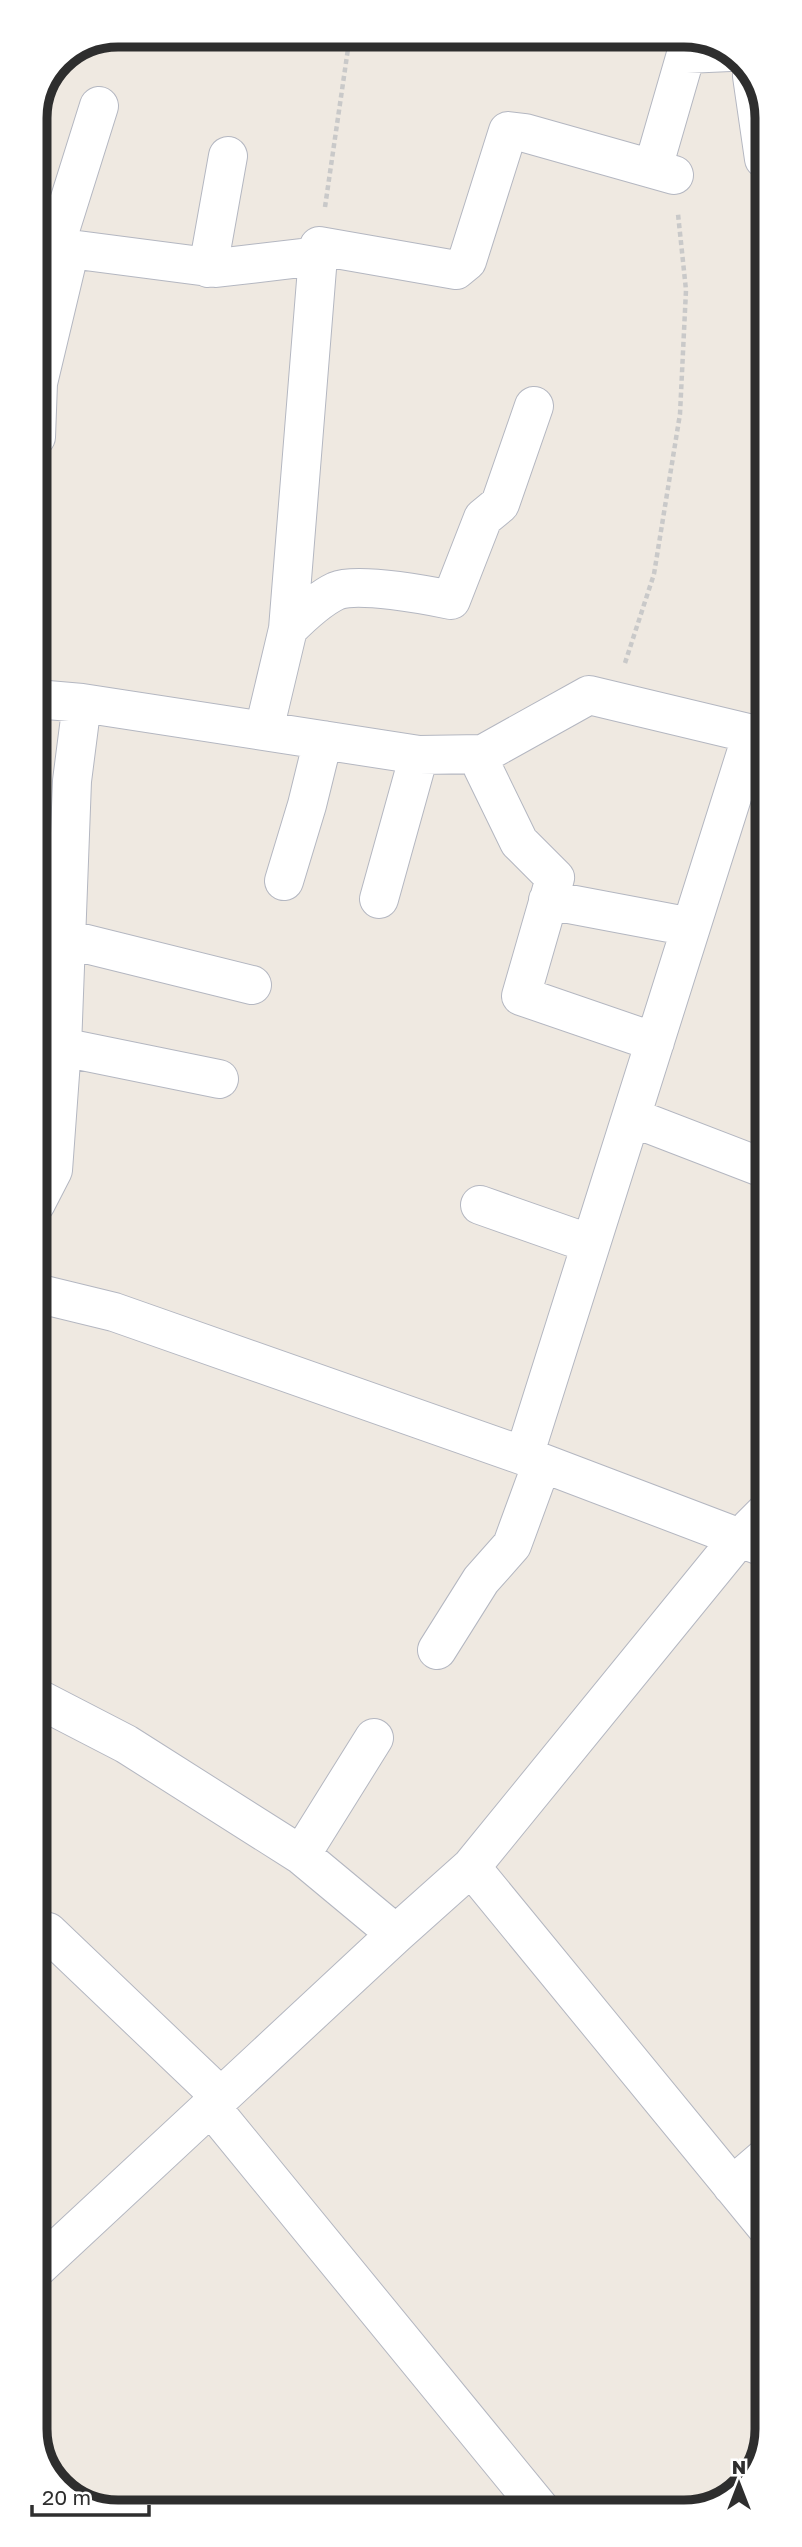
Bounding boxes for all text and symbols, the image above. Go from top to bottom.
north arrow [704,2449,774,2519]
text: N [732,2455,746,2478]
scale bar [32,2474,149,2518]
text: 20 m [42,2484,91,2510]

